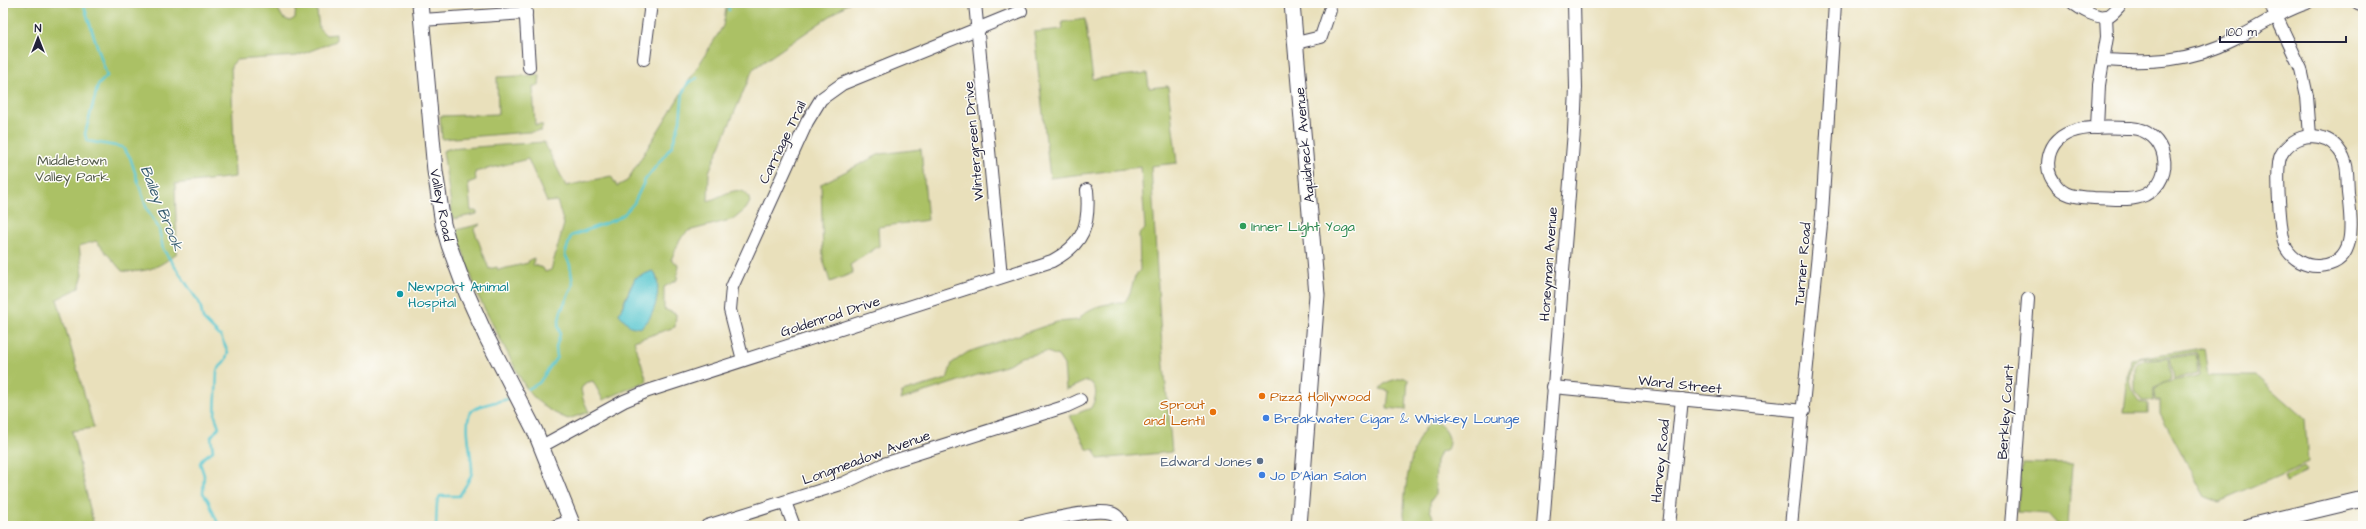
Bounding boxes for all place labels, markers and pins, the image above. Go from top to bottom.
place label: Inner Light Yoga [1251,217,1355,237]
marker: Inner Light Yoga [1238,221,1248,231]
place label: Newport Animal Hospital [408,277,509,313]
marker: Newport Animal Hospital [395,289,405,299]
place label: Pizza Hollywood [1270,387,1370,407]
marker: Pizza Hollywood [1257,391,1267,401]
place label: Sprout and Lentil [1144,395,1205,431]
marker: Sprout and Lentil [1208,407,1218,417]
place label: Breakwater Cigar & Whiskey Lounge [1274,409,1520,429]
marker: Breakwater Cigar & Whiskey Lounge [1261,413,1271,423]
place label: Edward Jones [1161,452,1252,472]
marker: Edward Jones [1255,456,1265,466]
place label: Jo D'Alan Salon [1270,466,1366,486]
marker: Jo D'Alan Salon [1257,470,1267,480]

